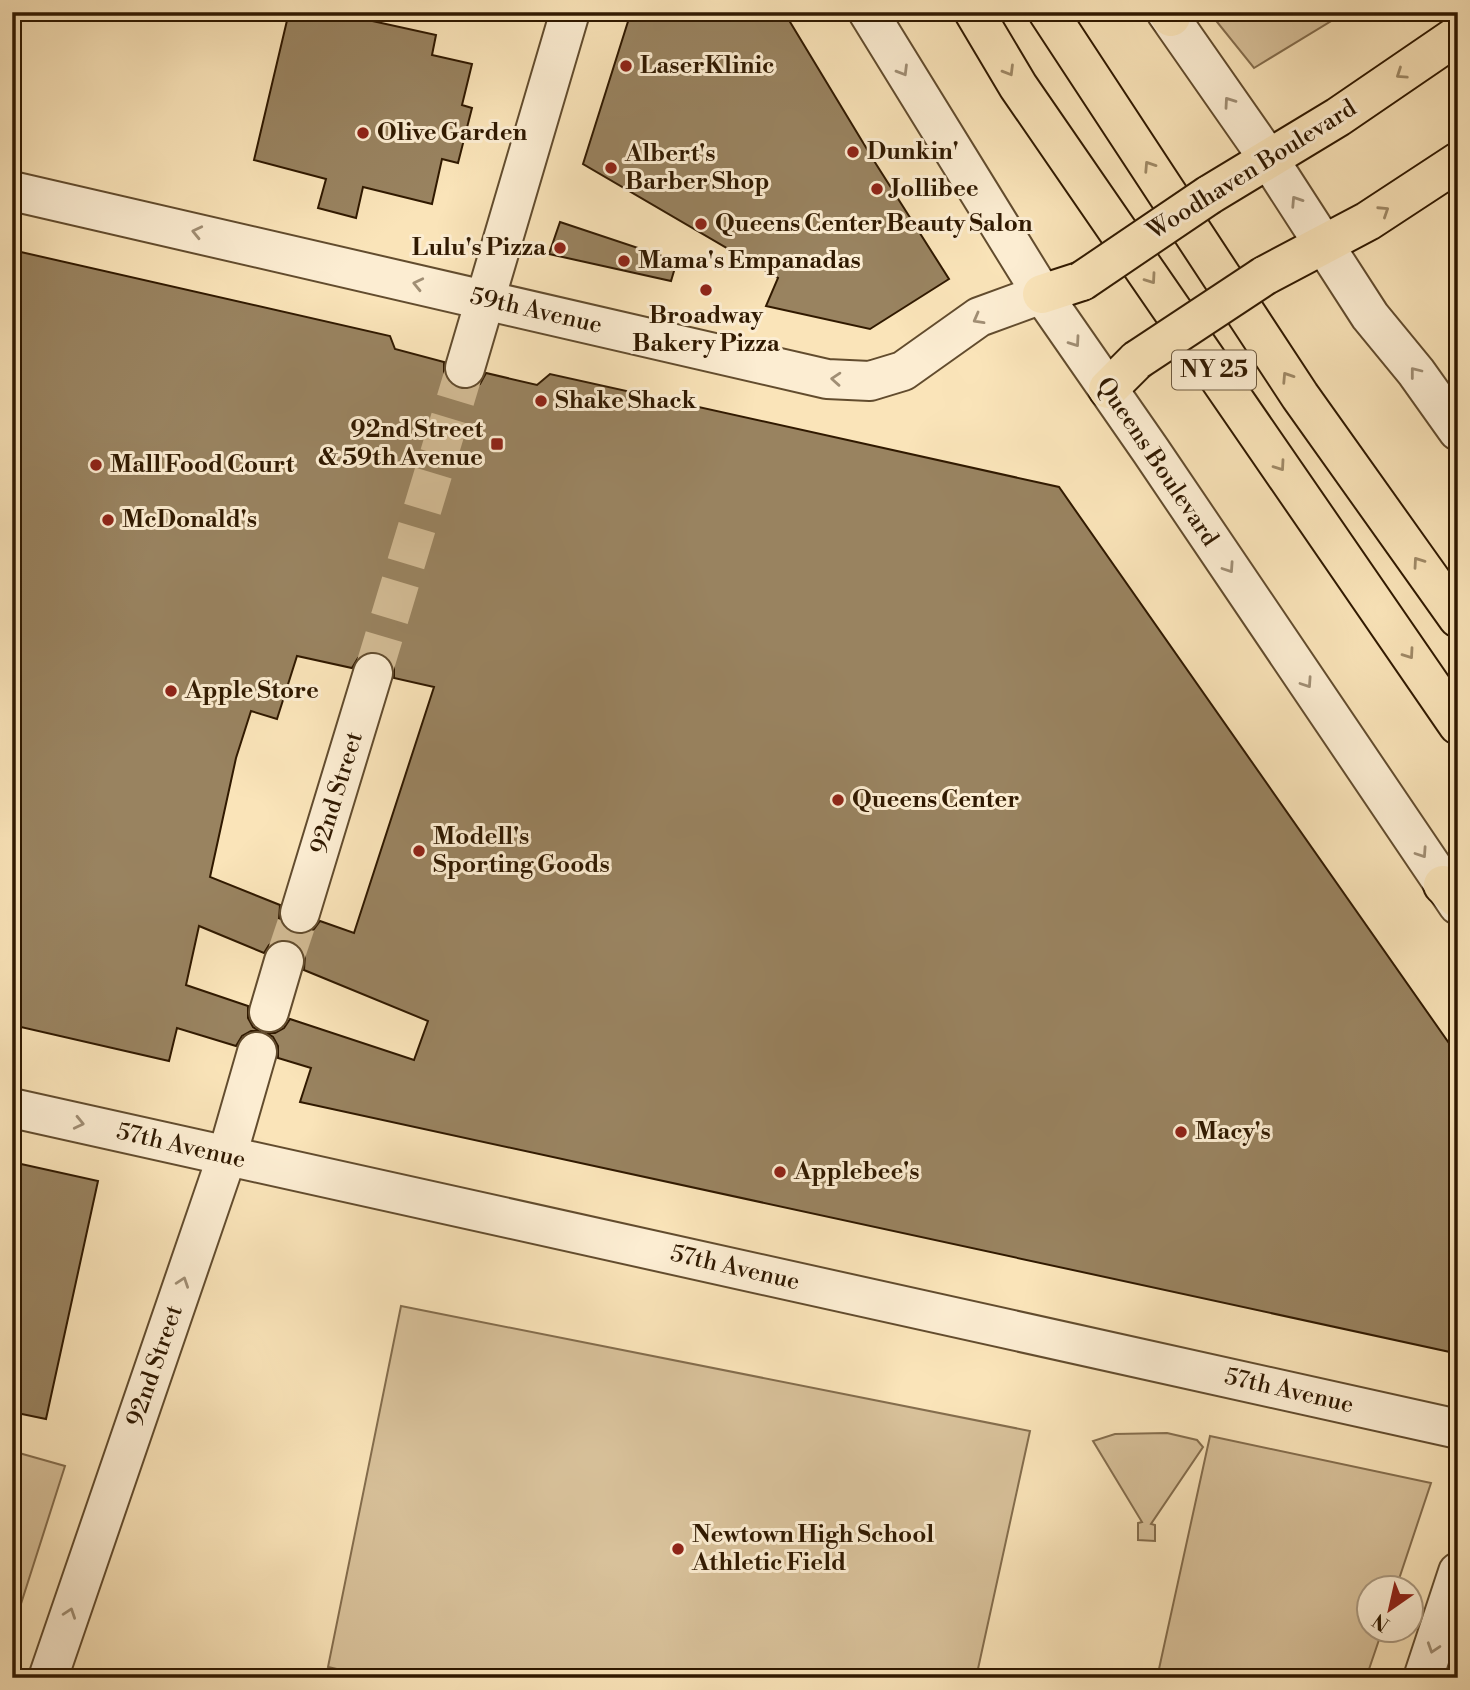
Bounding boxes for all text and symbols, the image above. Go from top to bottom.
place label: LaserKlinic [640,51,775,81]
marker: LaserKlinic [618,58,634,74]
one-way arrow [895,63,908,76]
one-way arrow [1001,63,1014,76]
one-way arrow [1396,65,1409,78]
street label: Woodhaven Boulevard [1141,93,1362,247]
one-way arrow [1225,97,1237,110]
place label: Olive Garden [377,118,528,148]
marker: Olive Garden [355,125,371,141]
place label: Dunkin' [867,137,959,167]
place label: Albert's Barber Shop [624,139,770,197]
marker: Dunkin' [845,144,861,160]
marker: Albert's Barber Shop [603,160,619,176]
one-way arrow [1145,161,1157,174]
place label: Jollibee [888,174,979,204]
marker: Jollibee [869,181,885,197]
one-way arrow [1292,196,1305,209]
one-way arrow [1376,206,1389,219]
place label: Queens Center Beauty Salon [715,209,1033,239]
marker: Queens Center Beauty Salon [693,216,709,232]
one-way arrow [191,226,203,240]
place label: Lulu's Pizza [412,233,547,263]
marker: Lulu's Pizza [552,240,568,256]
place label: Mama's Empanadas [638,246,861,276]
marker: Mama's Empanadas [616,253,632,269]
one-way arrow [1143,271,1155,284]
one-way arrow [412,277,424,292]
street label: 59th Avenue [467,281,605,341]
marker: Broadway Bakery Pizza [698,282,714,298]
place label: Broadway Bakery Pizza [632,301,781,359]
one-way arrow [973,311,986,325]
one-way arrow [1067,334,1079,347]
road number: NY 25 [1172,350,1256,390]
one-way arrow [1411,367,1424,379]
one-way arrow [1282,371,1295,384]
one-way arrow [830,372,841,387]
street label: Queens Boulevard [1089,372,1225,553]
place label: Shake Shack [555,386,697,416]
marker: Shake Shack [533,393,549,409]
place label: 92nd Street & 59th Avenue [318,415,483,473]
marker: 92nd Street & 59th Avenue [489,436,505,452]
place label: Mall Food Court [110,450,295,480]
marker: Mall Food Court [88,457,104,473]
one-way arrow [1272,458,1284,471]
place label: McDonald's [122,505,257,535]
marker: McDonald's [100,512,116,528]
one-way arrow [1414,557,1426,570]
one-way arrow [1221,560,1234,573]
one-way arrow [1401,646,1413,659]
one-way arrow [1299,675,1311,688]
place label: Apple Store [184,676,319,706]
marker: Apple Store [163,683,179,699]
street label: 92nd Street [304,728,370,858]
place label: Queens Center [852,785,1019,815]
marker: Queens Center [830,792,846,808]
place label: Modell's Sporting Goods [433,822,610,880]
marker: Modell's Sporting Goods [411,843,427,859]
one-way arrow [1414,846,1427,859]
one-way arrow [73,1115,85,1129]
street label: 57th Avenue [114,1117,248,1175]
place label: Macy's [1195,1117,1271,1147]
marker: Macy's [1173,1124,1189,1140]
place label: Applebee's [793,1157,919,1187]
marker: Applebee's [772,1164,788,1180]
street label: 57th Avenue [668,1239,802,1297]
one-way arrow [175,1276,189,1289]
street label: 92nd Street [120,1301,190,1431]
street label: 57th Avenue [1222,1362,1356,1420]
place label: Newtown High School Athletic Field [691,1520,934,1578]
marker: Newtown High School Athletic Field [670,1541,686,1557]
north arrow [1354,1574,1424,1644]
one-way arrow [62,1608,76,1620]
text: N [1368,1608,1394,1636]
one-way arrow [1427,1641,1441,1654]

